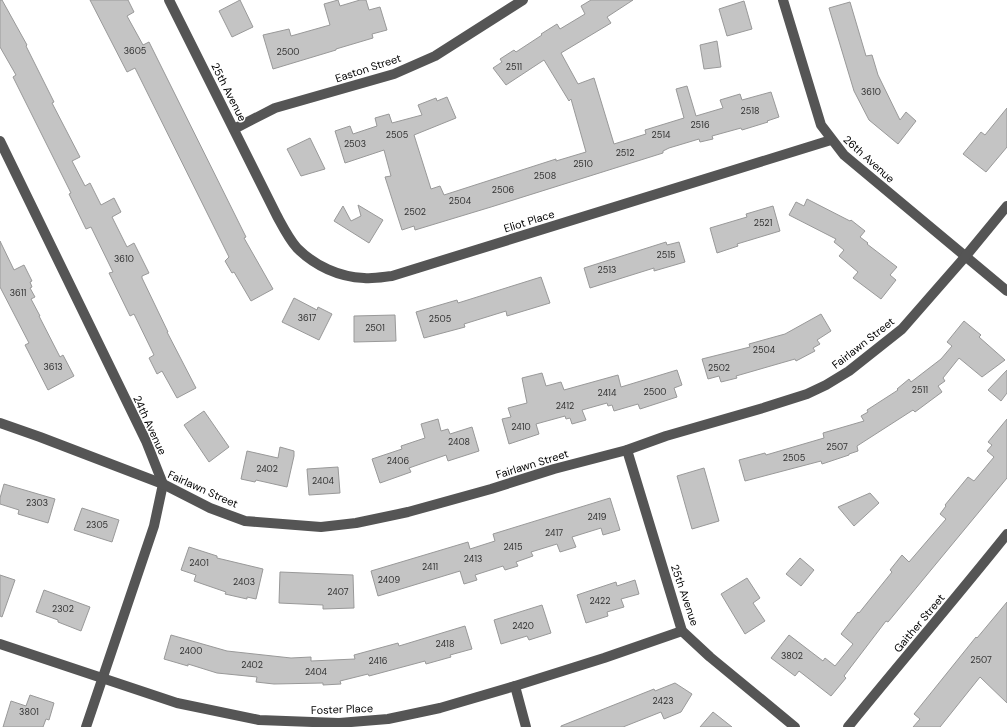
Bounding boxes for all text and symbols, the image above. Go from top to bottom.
house number: 3605 [124,45,146,57]
house number: 2500 [277,46,300,58]
street label: Easton Street [333,51,403,85]
street label: 25th Avenue [208,60,250,124]
house number: 2511 [506,61,522,73]
house number: 3610 [861,86,881,98]
house number: 2518 [741,105,759,117]
house number: 2516 [690,119,710,131]
house number: 2505 [386,129,408,141]
house number: 2514 [652,129,671,141]
street label: 26th Avenue [840,132,898,186]
house number: 2503 [344,138,366,150]
house number: 2512 [616,147,634,159]
house number: 2510 [573,158,593,170]
house number: 2508 [534,170,556,182]
house number: 2506 [492,184,515,196]
house number: 2504 [449,195,472,207]
house number: 2502 [404,206,426,218]
street label: Eliot Place [502,207,556,235]
house number: 2521 [754,217,772,229]
house number: 2515 [657,249,675,261]
house number: 3610 [114,253,134,265]
house number: 2513 [598,264,616,276]
house number: 3611 [10,287,26,299]
house number: 3617 [298,312,316,324]
house number: 2505 [429,313,451,325]
street label: Fairlawn Street [829,314,897,372]
house number: 2501 [365,322,385,334]
house number: 2504 [753,344,776,356]
house number: 3613 [43,361,63,373]
house number: 2502 [708,362,730,374]
house number: 2511 [912,384,928,396]
house number: 2500 [644,386,667,398]
house number: 2414 [598,387,617,399]
street label: 24th Avenue [130,393,170,457]
house number: 2412 [556,400,574,412]
house number: 2410 [511,421,531,433]
house number: 2408 [448,436,470,448]
house number: 2507 [826,441,848,453]
street label: Fairlawn Street [494,446,570,482]
house number: 2505 [783,452,805,464]
house number: 2406 [387,455,409,467]
house number: 2402 [256,463,278,475]
street label: Fairlawn Street [166,467,240,511]
house number: 2404 [312,475,335,487]
house number: 2303 [26,497,48,509]
house number: 2419 [588,511,607,523]
house number: 2305 [86,519,108,531]
house number: 2417 [545,527,563,539]
house number: 2415 [504,541,522,553]
house number: 2413 [464,553,482,565]
house number: 2401 [189,557,209,569]
house number: 2411 [422,561,438,573]
street label: 25th Avenue [668,562,702,628]
house number: 2409 [378,574,400,586]
house number: 2403 [233,576,255,588]
house number: 2407 [327,586,349,598]
street label: Gaither Street [890,591,948,655]
house number: 2422 [590,595,610,607]
house number: 2302 [52,603,74,615]
house number: 2420 [512,620,534,632]
house number: 2418 [436,638,454,650]
house number: 2400 [180,645,202,657]
house number: 3802 [781,650,803,662]
house number: 2507 [970,654,992,666]
house number: 2416 [369,655,388,667]
house number: 2402 [241,659,263,671]
house number: 2404 [305,666,328,678]
house number: 2423 [653,695,674,707]
street label: Foster Place [311,701,373,717]
house number: 3801 [19,706,39,718]

